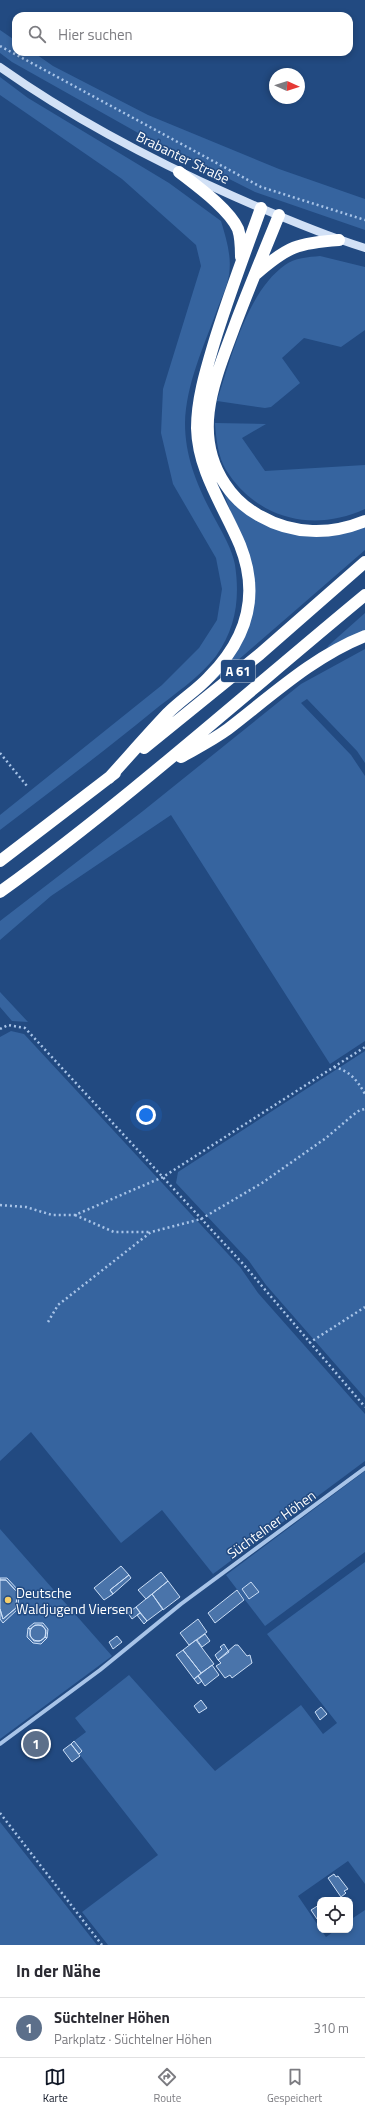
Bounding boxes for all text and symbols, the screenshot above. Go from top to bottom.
search box [12,12,353,56]
icon: search [26,23,48,45]
text: Hier suchen [58,23,133,46]
north arrow [269,68,305,104]
street label: Brabanter Straße [133,125,233,189]
road number: A 61 [221,660,255,682]
your location [136,1105,156,1125]
street label: Süchtelner Höhen [222,1485,320,1563]
place label: Deutsche Waldjugend Viersen [16,1582,133,1619]
marker: Deutsche Waldjugend Viersen [3,1595,13,1605]
pin: 1 [23,1729,49,1759]
map controls [317,1897,353,1933]
button: locate [317,1897,353,1933]
text: In der Nähe [16,1958,101,1984]
text: Süchtelner Höhen [54,2006,170,2029]
text: 1 [25,2018,33,2038]
text: 310 m [313,2018,349,2038]
text: Parkplatz · Süchtelner Höhen [54,2029,212,2049]
tab: Karte [43,2066,68,2106]
tab: Route [154,2066,181,2106]
tab: Gespeichert [267,2066,322,2106]

